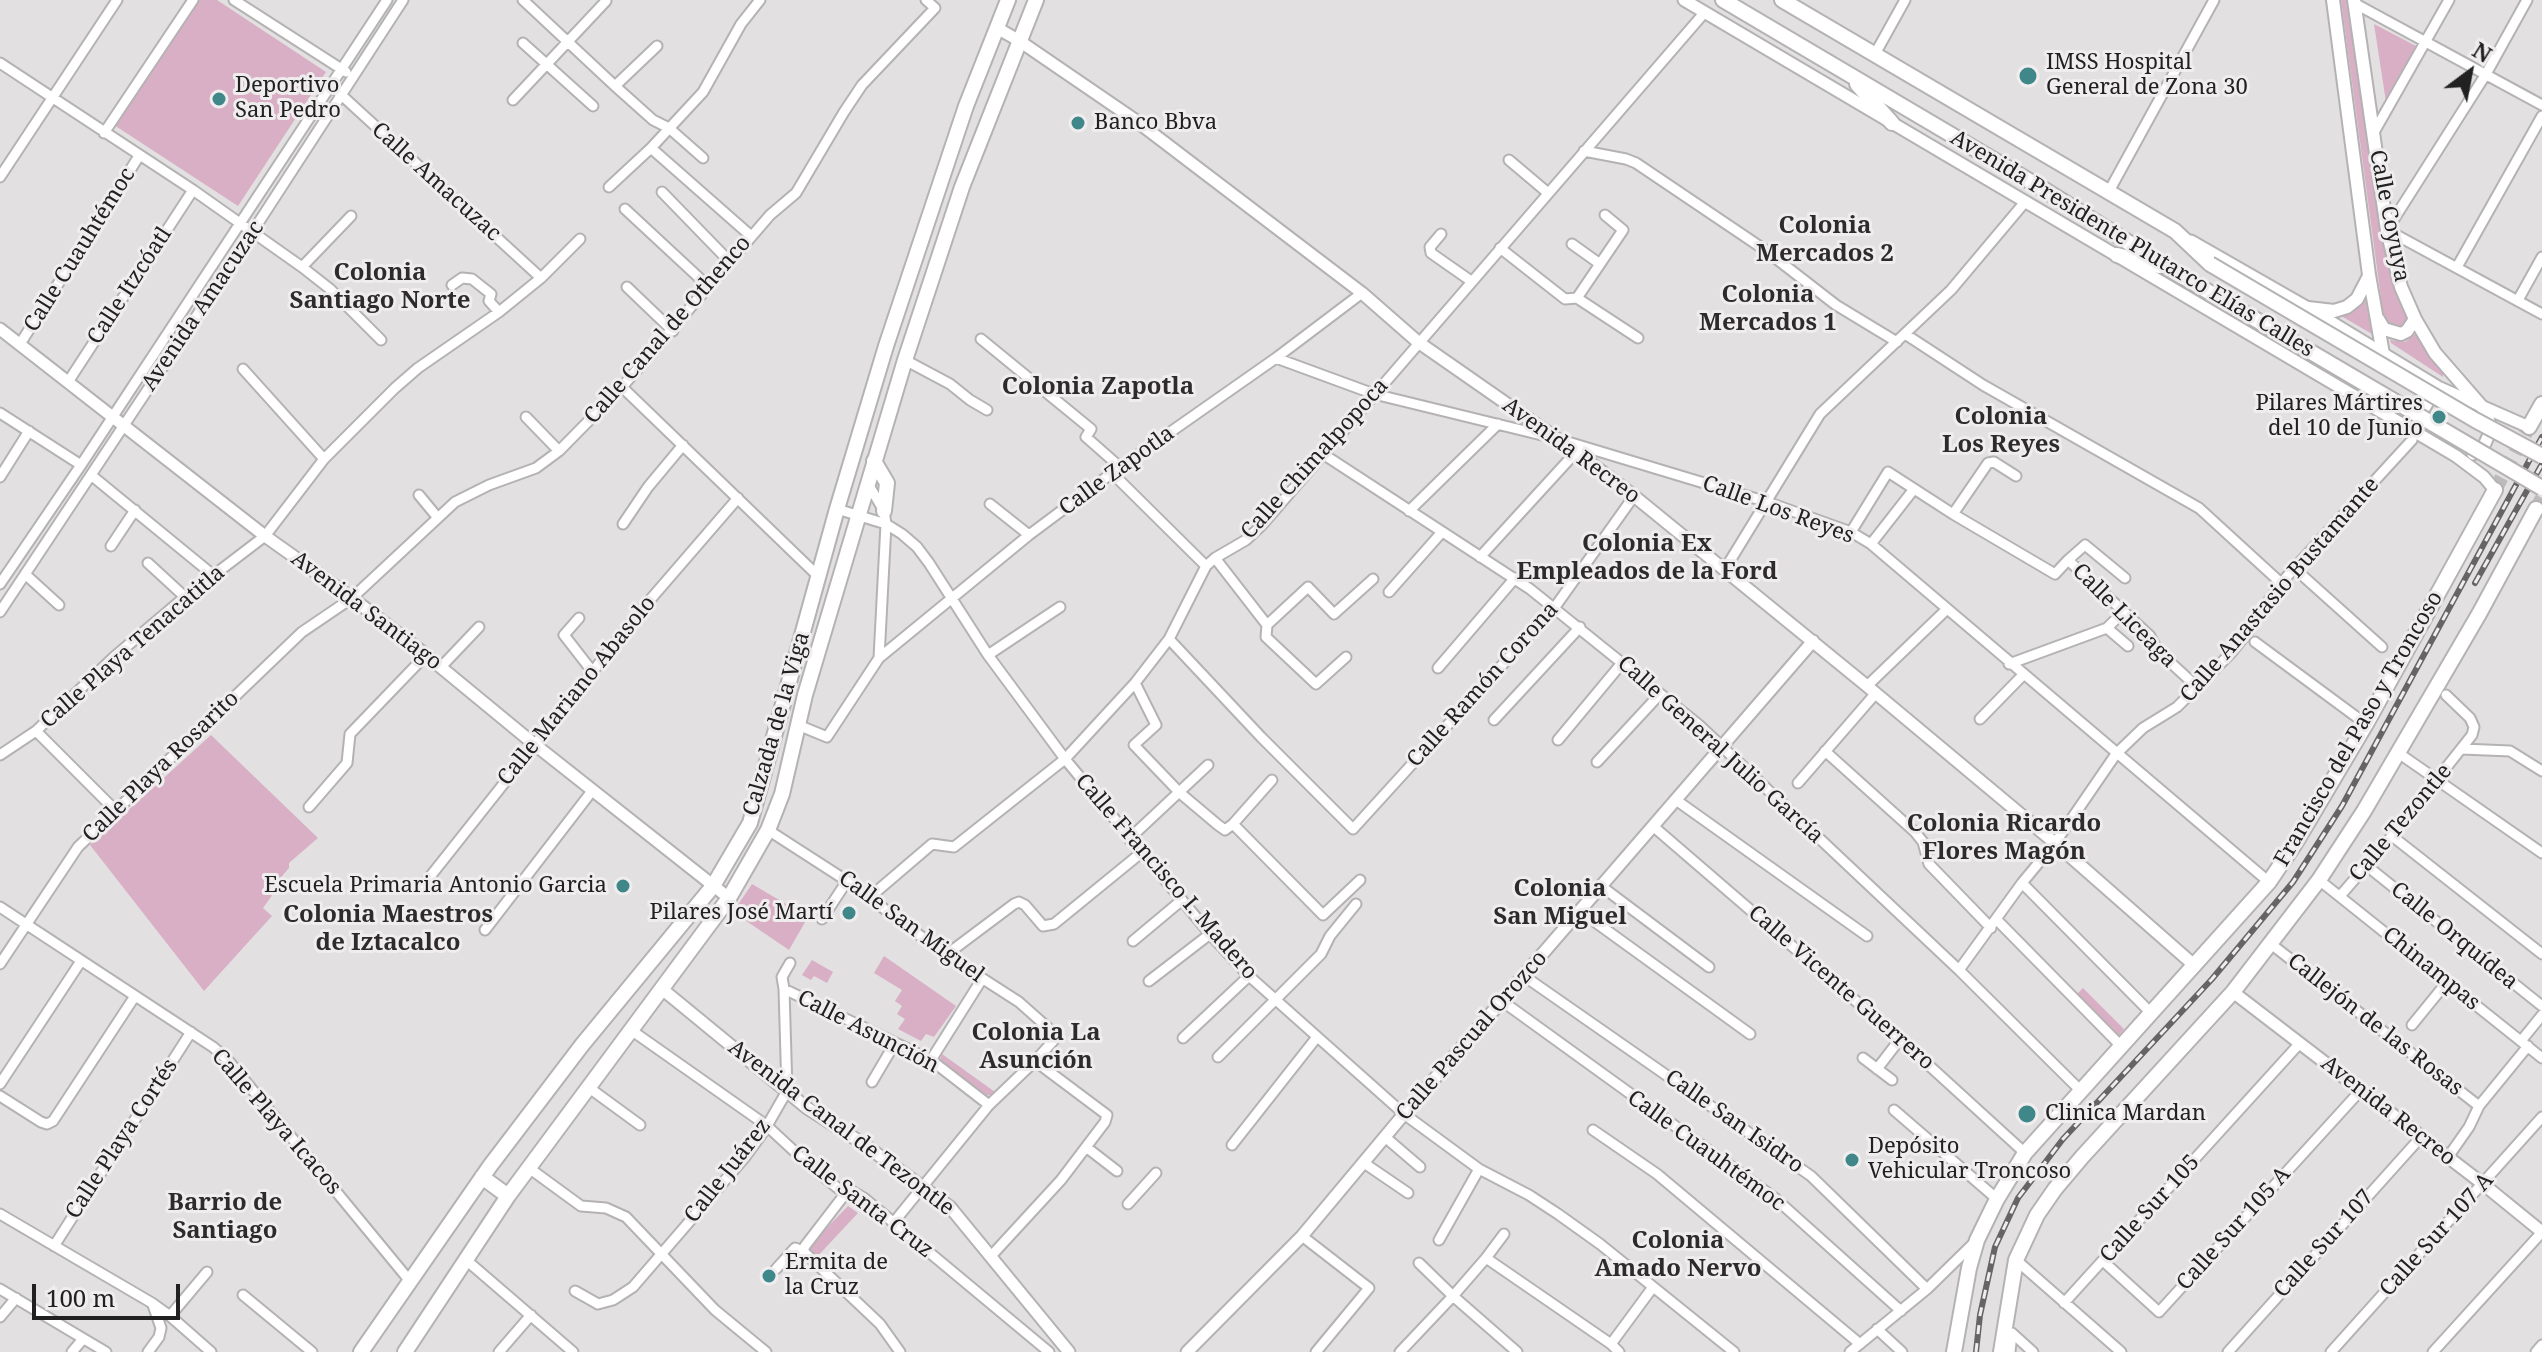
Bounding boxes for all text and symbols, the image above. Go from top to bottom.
north arrow [2430,32,2510,112]
text: N [2467,34,2498,69]
place label: IMSS Hospital General de Zona 30 [2046,50,2248,102]
marker: IMSS Hospital General de Zona 30 [2017,65,2039,87]
place label: Deportivo San Pedro [235,73,341,124]
marker: Deportivo San Pedro [210,90,228,108]
place label: Banco Bbva [1094,110,1217,136]
marker: Banco Bbva [1069,114,1087,132]
street label: Calle Amacuzac [366,117,506,247]
street label: Avenida Presidente Plutarco Elías Calles [1946,125,2318,363]
street label: Calle Coyuya [2363,148,2415,284]
street label: Calle Cuauhtémoc [19,163,141,337]
district label: Colonia Mercados 2 [1756,212,1894,268]
street label: Avenida Amacuzac [136,216,270,396]
street label: Calle Itzcóatl [82,222,178,350]
street label: Calle Canal de Othenco [579,231,757,429]
district label: Colonia Santiago Norte [290,259,470,315]
district label: Colonia Mercados 1 [1699,281,1837,337]
district label: Colonia Zapotla [1002,373,1194,401]
street label: Calle Chimalpopoca [1236,373,1394,545]
place label: Pilares Mártires del 10 de Junio [2255,391,2423,442]
street label: Avenida Recreo [1497,392,1645,510]
district label: Colonia Los Reyes [1942,403,2060,459]
marker: Pilares Mártires del 10 de Junio [2430,408,2448,426]
street label: Calle Zapotla [1054,420,1180,522]
street label: Calle Los Reyes [1699,470,1857,550]
street label: Calle Anastasio Bustamante [2175,472,2385,708]
district label: Colonia Ex Empleados de la Ford [1517,530,1777,586]
street label: Avenida Santiago [285,546,447,676]
street label: Calle Liceaga [2066,558,2182,674]
street label: Calle Playa Tenacatitla [36,560,230,734]
street label: Francisco del Paso y Troncoso [2269,587,2449,871]
street label: Calle Mariano Abasolo [492,591,662,791]
street label: Calle Ramón Corona [1402,597,1564,773]
street label: Calzada de la Viga [738,629,816,819]
street label: Calle General Julio García [1612,650,1828,850]
street label: Calle Playa Rosarito [77,686,245,848]
street label: Calle Tezontle [2344,759,2458,887]
street label: Calle Francisco I. Madero [1069,769,1263,985]
district label: Colonia Ricardo Flores Magón [1907,810,2101,866]
street label: Calle San Miguel [833,865,989,989]
place label: Escuela Primaria Antonio Garcia [264,873,607,899]
district label: Colonia San Miguel [1493,875,1627,931]
marker: Escuela Primaria Antonio Garcia [614,877,632,895]
street label: Calle Orquídea [2385,877,2523,995]
place label: Pilares José Martí [650,900,833,926]
street label: Calle Vicente Guerrero [1743,900,1939,1076]
district label: Colonia Maestros de Iztacalco [283,901,493,957]
marker: Pilares José Martí [840,904,858,922]
street label: Chinampas [2377,922,2485,1016]
street label: Calle Pascual Orozco [1391,946,1553,1126]
street label: Callejón de las Rosas [2282,948,2468,1102]
street label: Calle Asunción [793,985,943,1079]
district label: Colonia La Asunción [971,1019,1101,1075]
street label: Avenida Canal de Tezontle [723,1034,959,1222]
street label: Calle Playa Icacos [206,1044,346,1200]
street label: Avenida Recreo [2315,1050,2461,1172]
street label: Calle Playa Cortés [60,1054,184,1224]
street label: Calle San Isidro [1660,1064,1808,1180]
street label: Calle Cuauhtémoc [1622,1085,1790,1217]
place label: Clinica Mardan [2045,1101,2206,1127]
marker: Clinica Mardan [2016,1103,2038,1125]
street label: Calle Juárez [679,1114,777,1228]
place label: Depósito Vehicular Troncoso [1868,1134,2071,1186]
street label: Calle Santa Cruz [786,1140,938,1264]
street label: Calle Sur 105 [2095,1150,2205,1268]
marker: Depósito Vehicular Troncoso [1843,1151,1861,1169]
street label: Calle Sur 105 A [2172,1162,2296,1296]
street label: Calle Sur 107 A [2375,1168,2499,1302]
street label: Calle Sur 107 [2269,1185,2379,1303]
district label: Barrio de Santiago [168,1189,282,1245]
district label: Colonia Amado Nervo [1594,1227,1762,1283]
place label: Ermita de la Cruz [785,1250,888,1302]
marker: Ermita de la Cruz [760,1267,778,1285]
scale bar [36,1268,184,1318]
text: 100 m [46,1281,115,1314]

